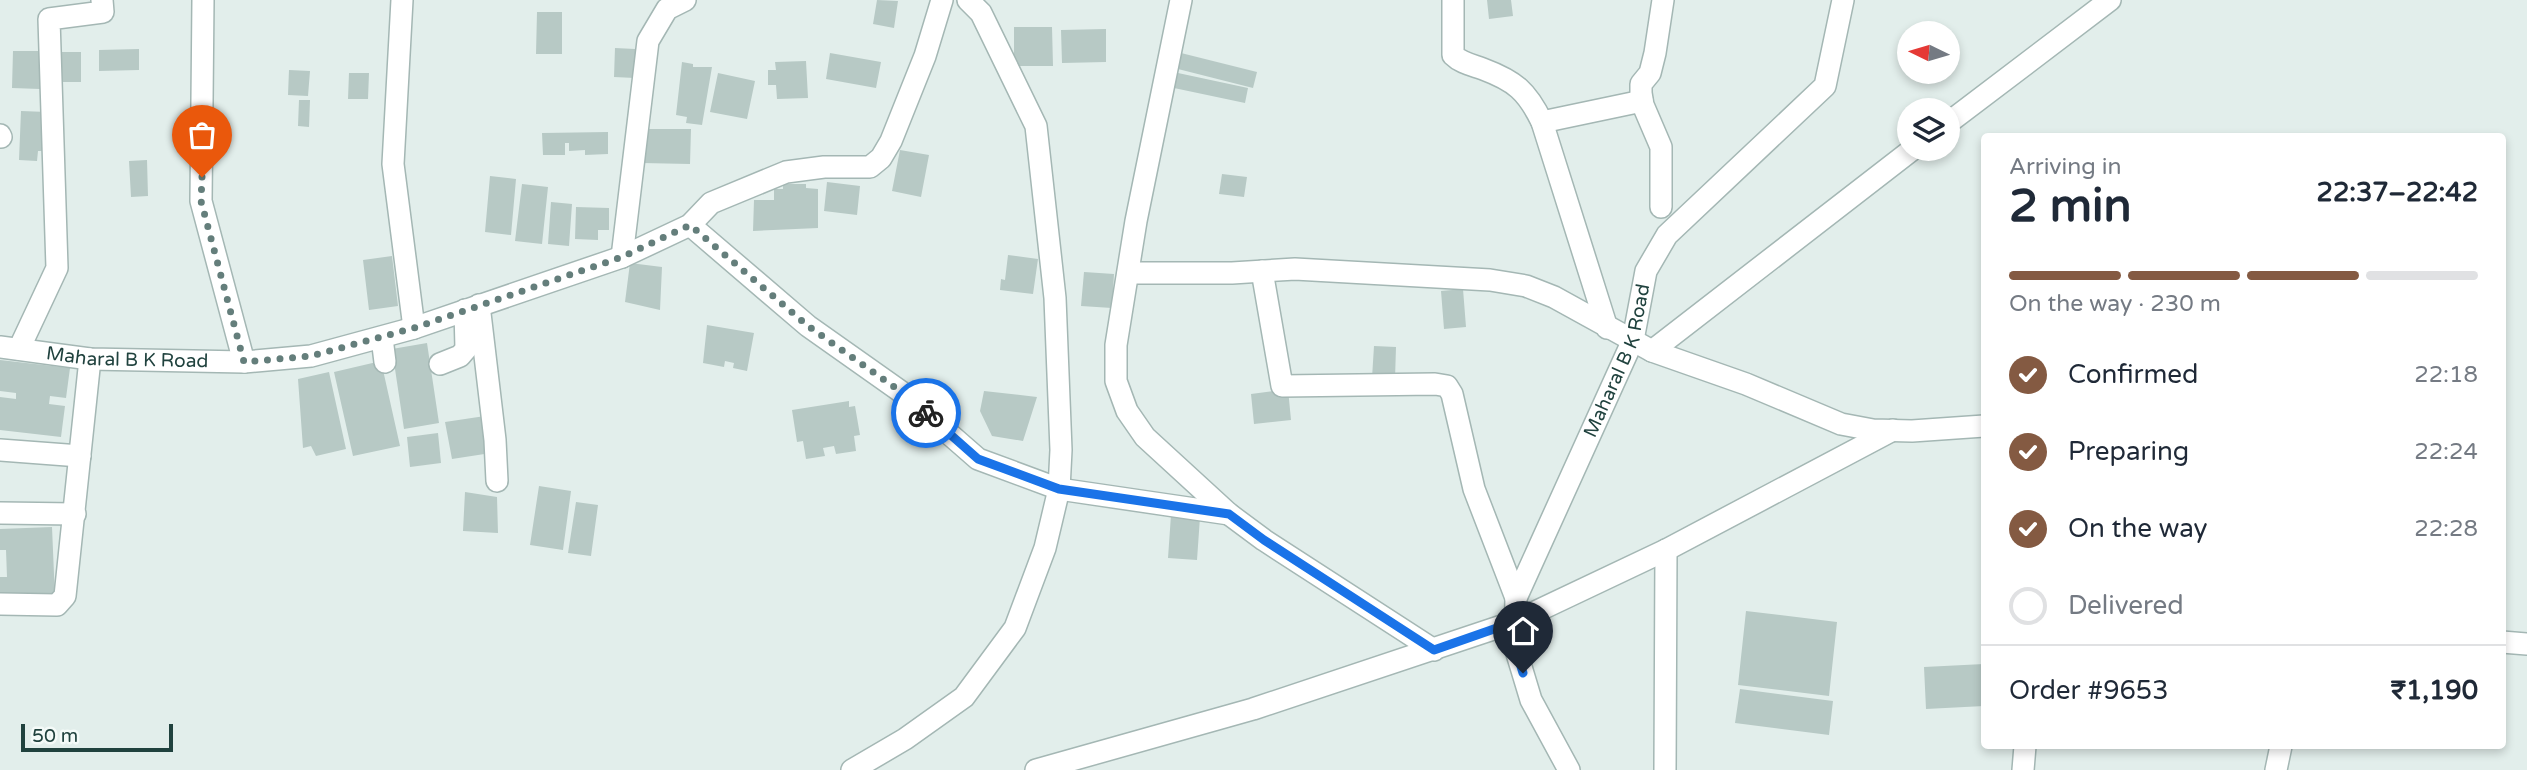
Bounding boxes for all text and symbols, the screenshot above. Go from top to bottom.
north arrow [1897,21,1960,84]
map controls [1897,21,1960,161]
button: layers [1897,98,1960,161]
pin [172,105,232,177]
icon: bag [183,116,221,154]
text: Arriving in [2009,153,2122,181]
text: 22:37–22:42 [2317,177,2478,208]
text: 2 min [2009,179,2132,234]
street label: Maharal B K Road [1579,282,1654,441]
text: On the way · 230 m [2009,290,2221,318]
street label: Maharal B K Road [45,342,209,372]
icon: check [2009,356,2047,394]
text: Confirmed [2068,359,2198,390]
text: 22:18 [2414,361,2478,389]
courier [891,378,961,448]
icon: bike [907,394,945,432]
icon: check [2009,433,2047,471]
text: Preparing [2068,436,2189,467]
text: 22:24 [2414,438,2478,466]
icon: check [2009,510,2047,548]
text: On the way [2068,513,2208,544]
text: 22:28 [2414,515,2478,543]
text: Delivered [2068,590,2184,621]
pin [1493,601,1553,673]
icon: home [1504,612,1542,650]
text: Order #9653 [2009,675,2169,706]
text: ₹1,190 [2391,675,2478,706]
scale bar [21,721,173,753]
text: 50 m [32,725,78,747]

